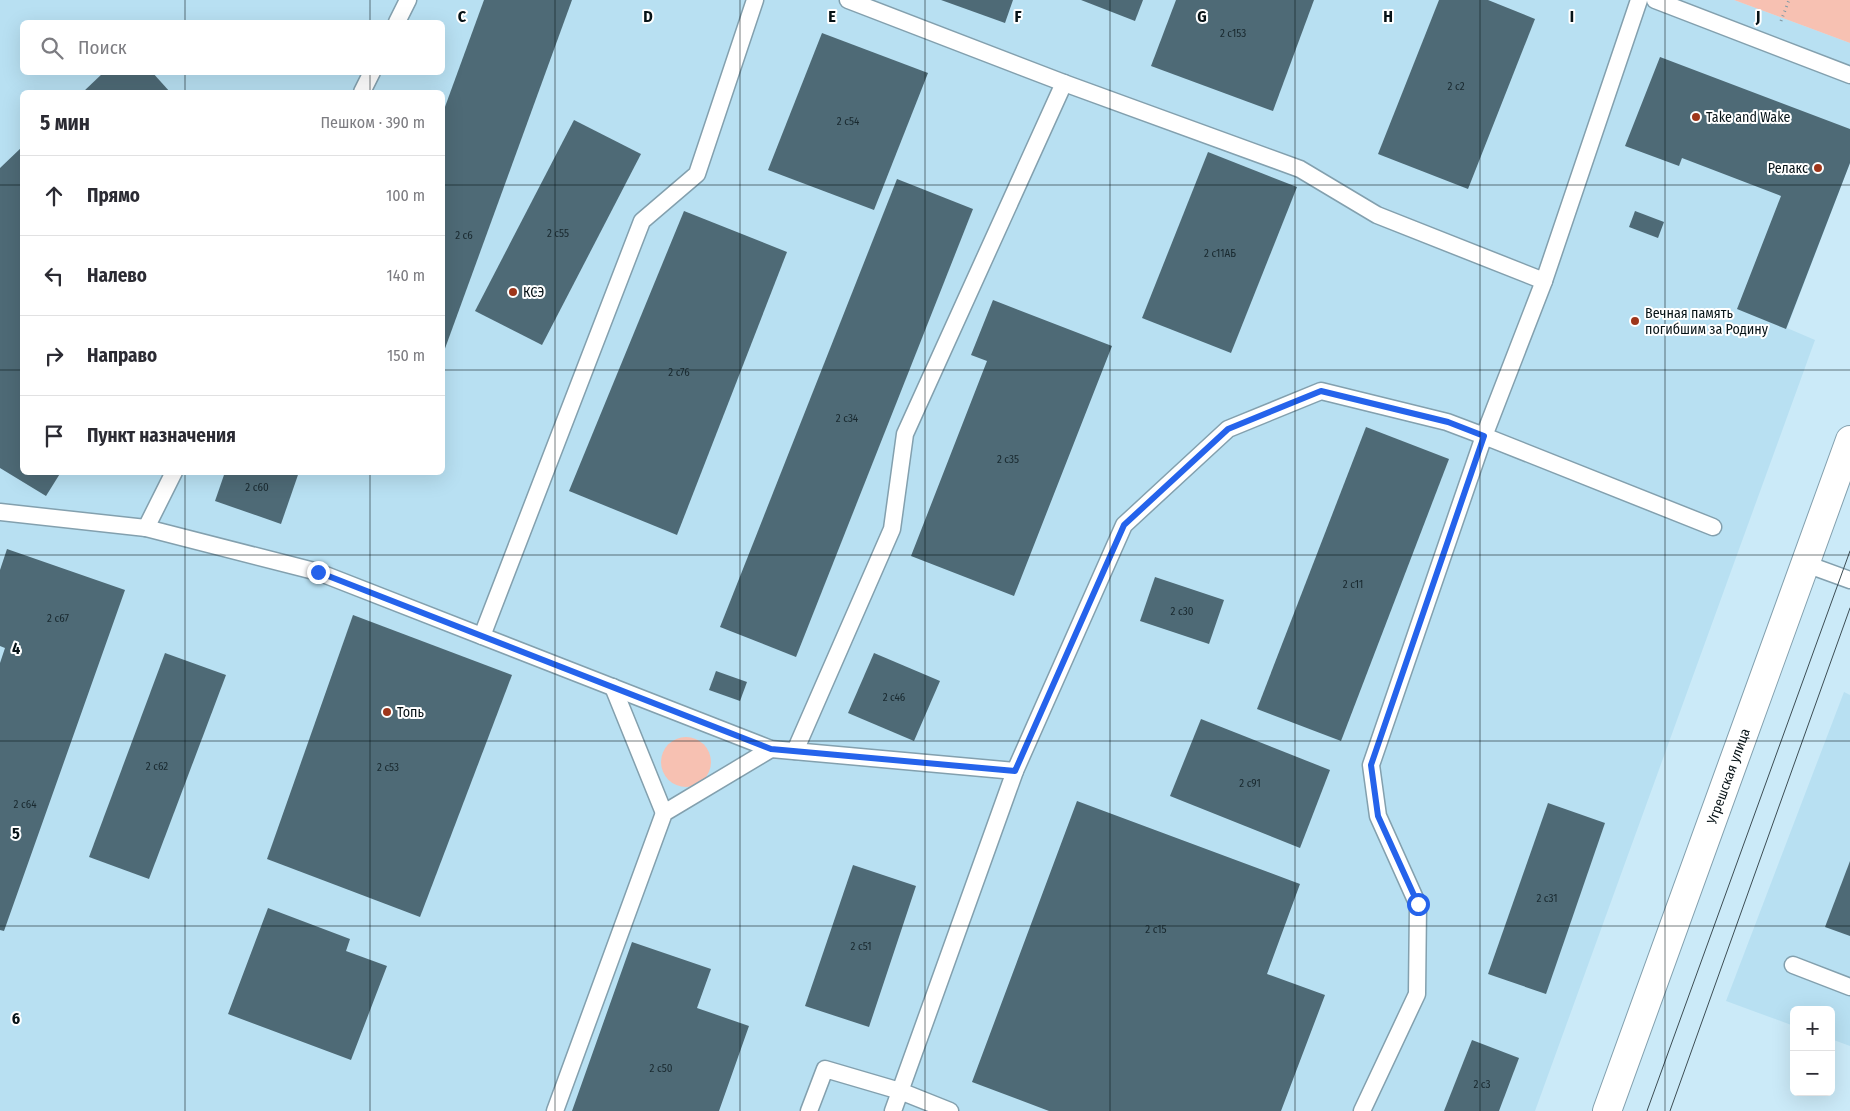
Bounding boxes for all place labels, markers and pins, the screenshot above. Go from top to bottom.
place label: Take and Wake [1706,109,1791,126]
marker: Take and Wake [1690,111,1702,123]
place label: Релакс [1768,160,1808,177]
marker: Релакс [1812,162,1824,174]
place label: КСЭ [523,284,544,301]
marker: КСЭ [507,286,519,298]
place label: Вечная память погибшим за Родину [1645,305,1769,338]
marker: Вечная память погибшим за Родину [1629,315,1641,327]
place label: Топь [397,704,424,721]
marker: Топь [381,706,393,718]

